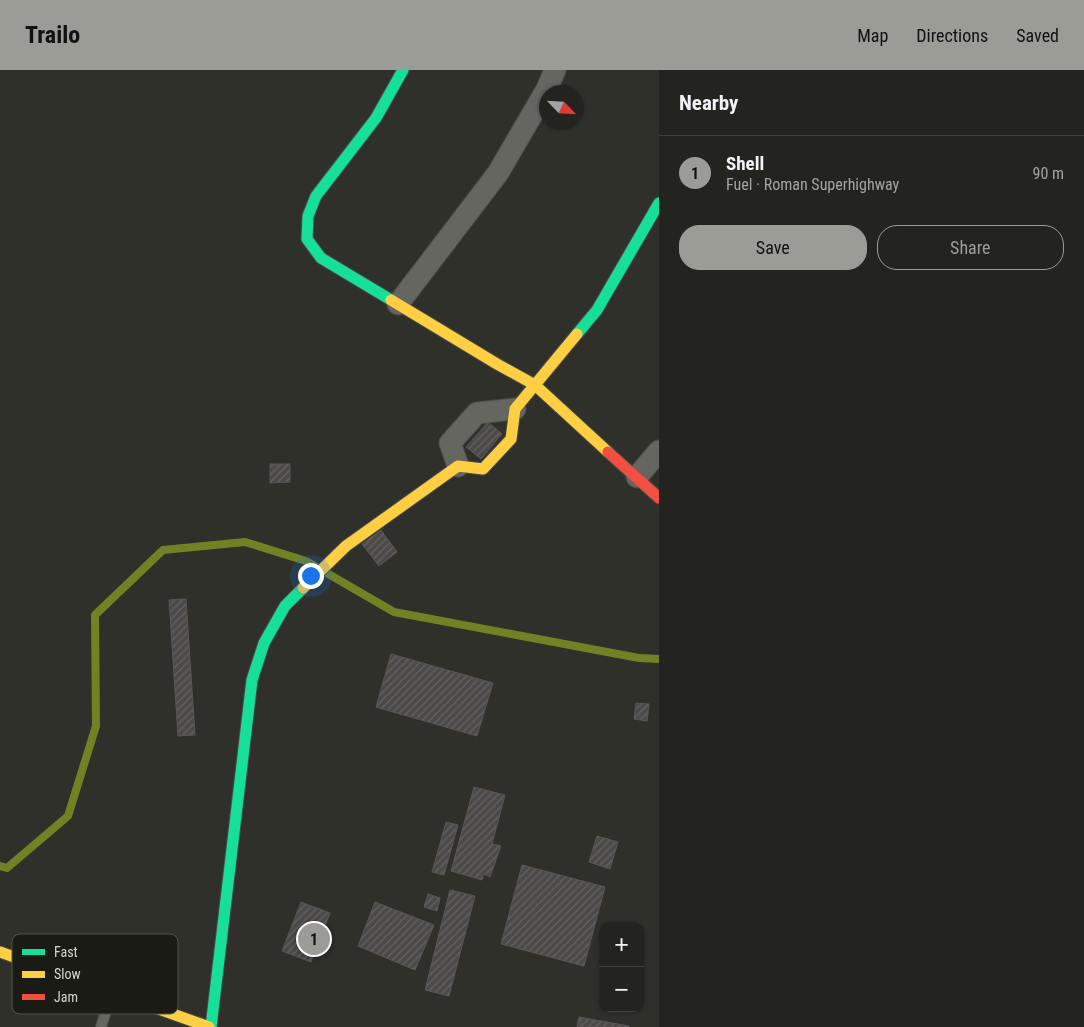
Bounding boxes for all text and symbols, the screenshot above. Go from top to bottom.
text: Trailo [25,21,80,49]
text: Map [857,25,888,46]
text: Directions [916,25,988,46]
text: Saved [1016,25,1059,46]
north arrow [539,85,584,130]
text: Nearby [679,91,738,115]
text: Shell [726,152,764,175]
text: 1 [691,164,699,183]
text: 90 m [1032,164,1064,183]
text: Fuel · Roman Superhighway [726,175,899,194]
button: Save [679,225,867,270]
button: Share [877,225,1064,270]
your location [298,563,324,589]
pin: 1 [298,920,330,958]
map controls [599,922,644,1012]
button: + [599,922,644,967]
legend [12,934,178,1014]
text: Fast [54,944,78,960]
text: Slow [54,966,81,982]
button: − [599,967,644,1012]
text: Jam [54,989,78,1005]

